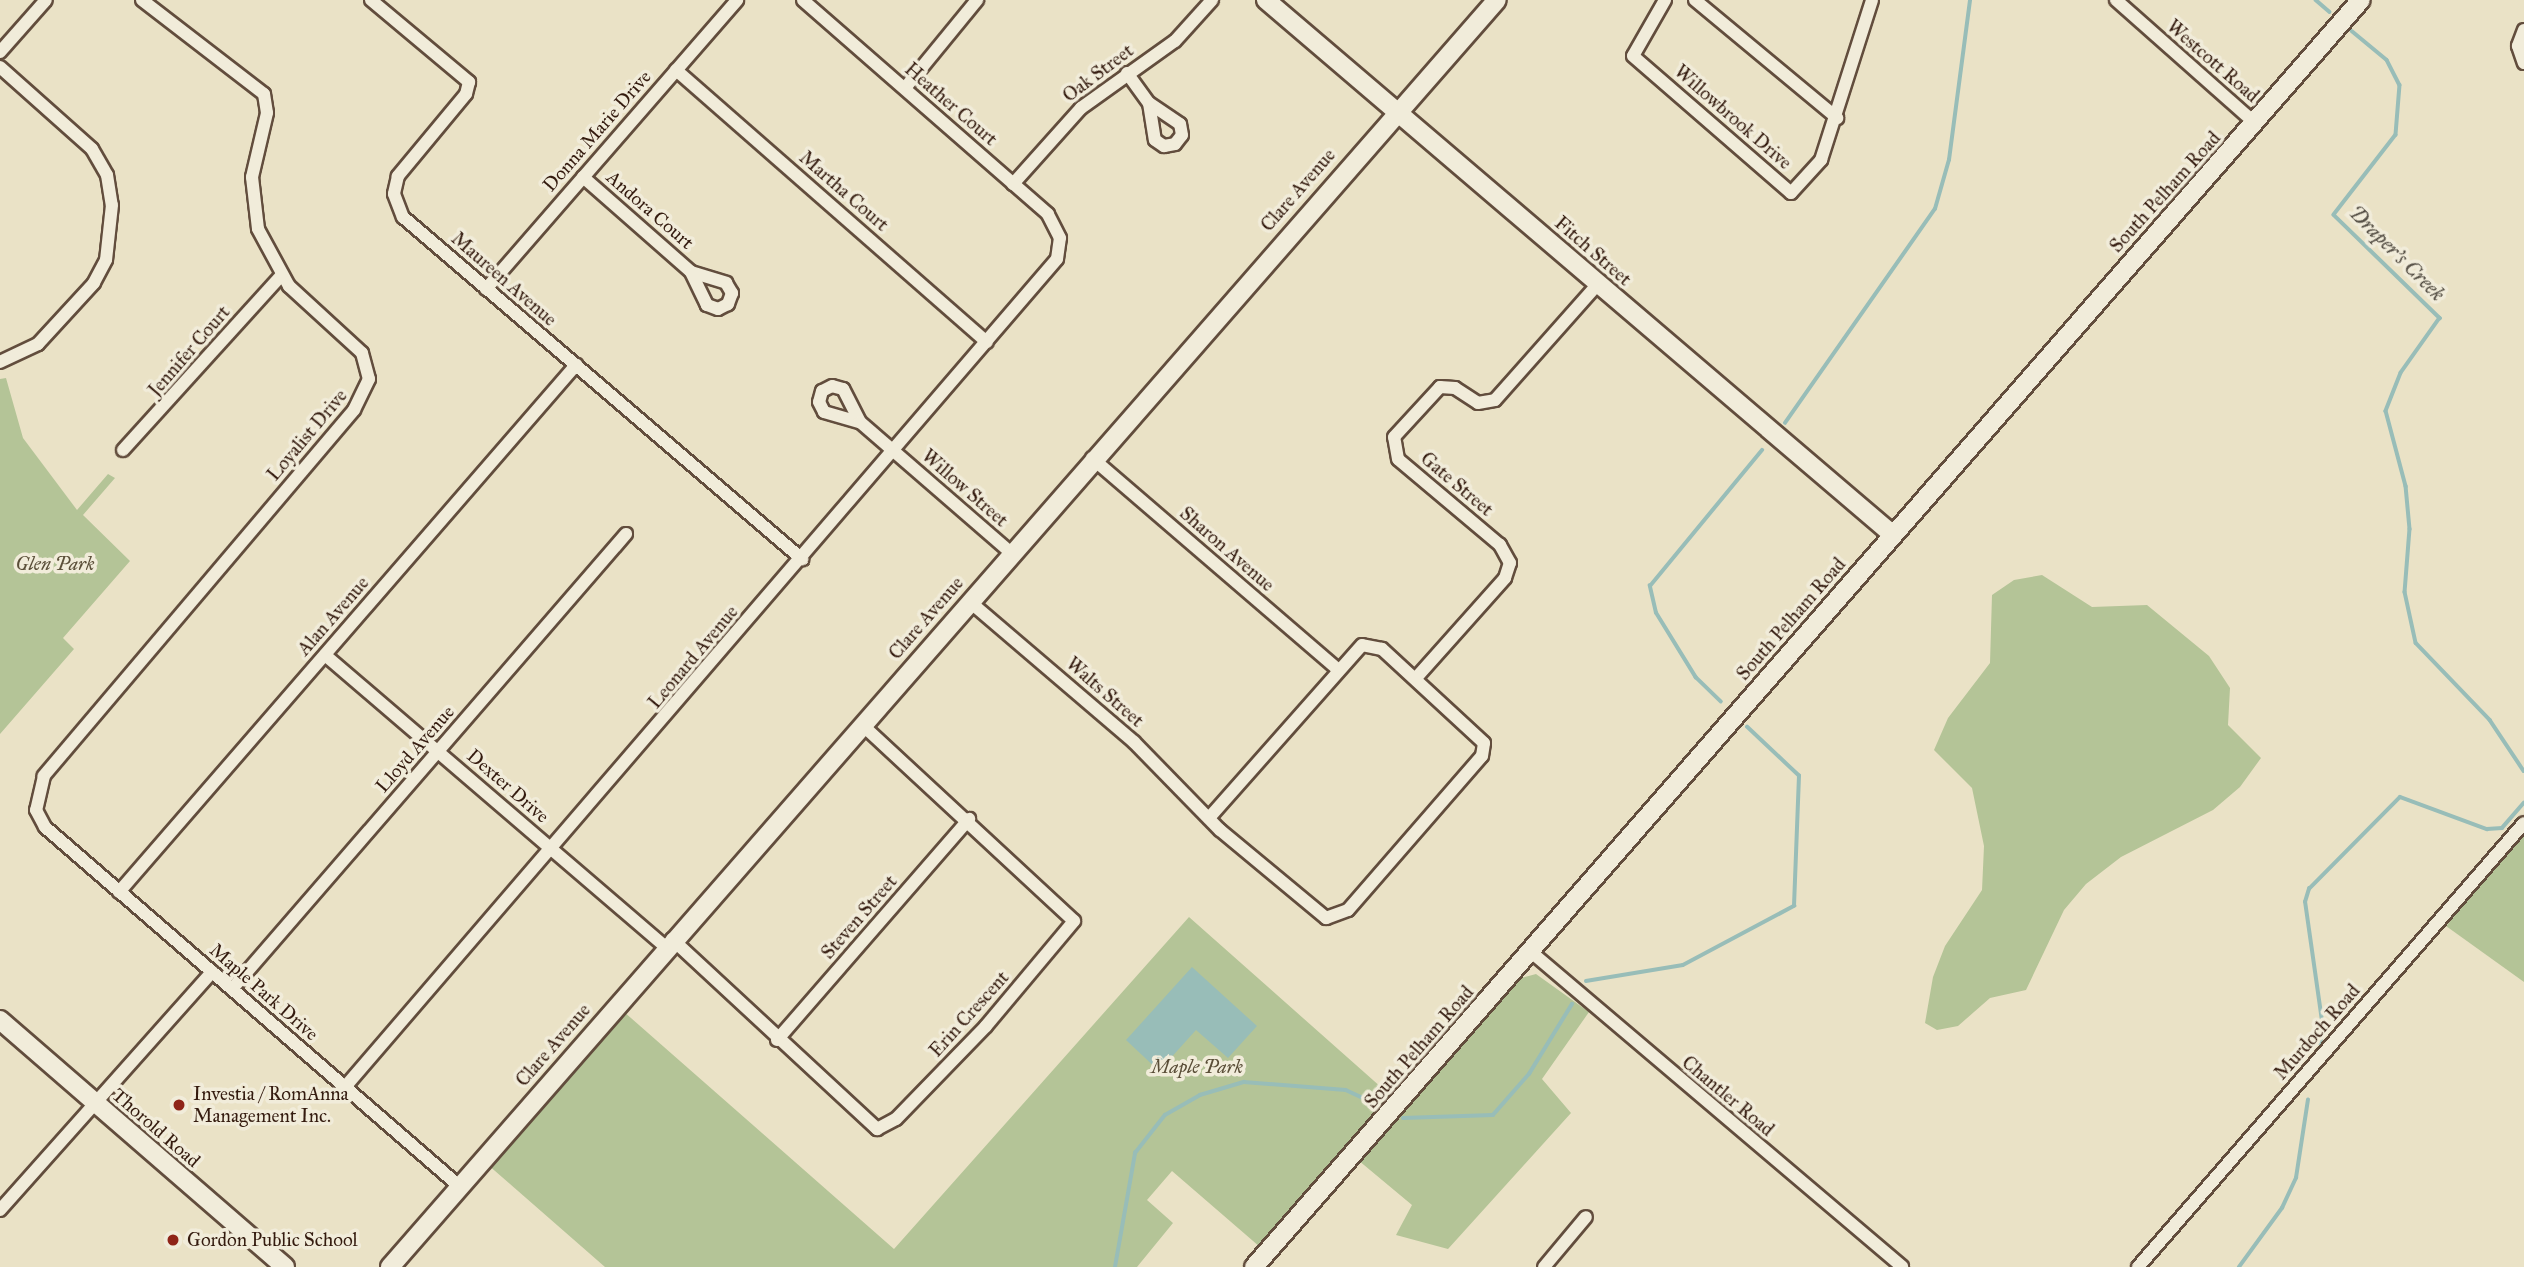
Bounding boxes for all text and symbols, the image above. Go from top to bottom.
street label: Westcott Road [2162,15,2264,107]
street label: Oak Street [1058,39,1138,107]
street label: Heather Court [900,58,1002,150]
street label: Willowbrook Drive [1670,60,1796,174]
street label: Donna Marie Drive [538,66,656,196]
street label: South Pelham Road [2105,127,2225,257]
street label: Clare Avenue [1256,144,1340,236]
street label: Martha Court [795,146,893,236]
street label: Andora Court [602,166,698,254]
water label: Draper's Creek [2344,200,2450,306]
street label: Fitch Street [1550,212,1636,290]
street label: Maureen Avenue [447,227,561,331]
street label: Jennifer Court [143,301,235,401]
street label: Loyalist Drive [262,385,352,485]
street label: Willow Street [917,444,1013,532]
street label: Gate Street [1416,447,1498,521]
street label: Sharon Avenue [1175,502,1279,596]
park label: Glen Park [16,553,94,575]
street label: South Pelham Road [1732,553,1850,685]
street label: Alan Avenue [292,572,374,660]
street label: Clare Avenue [884,572,968,664]
street label: Leonard Avenue [643,601,743,713]
street label: Walts Street [1062,652,1148,732]
street label: Lloyd Avenue [371,701,459,797]
street label: Dexter Drive [462,744,554,828]
street label: Steven Street [816,870,902,964]
street label: Maple Park Drive [205,939,323,1045]
street label: Erin Crescent [924,966,1014,1062]
street label: Murdoch Road [2269,980,2365,1084]
street label: South Pelham Road [1360,981,1478,1113]
street label: Clare Avenue [511,999,595,1091]
street label: Chantler Road [1677,1051,1779,1141]
park label: Maple Park [1151,1056,1243,1078]
place label: Investia / RomAnna Management Inc. [193,1083,349,1127]
street label: Thorold Road [107,1084,205,1172]
marker: Investia / RomAnna Management Inc. [171,1097,187,1113]
place label: Gordon Public School [187,1229,358,1251]
marker: Gordon Public School [165,1232,181,1248]

